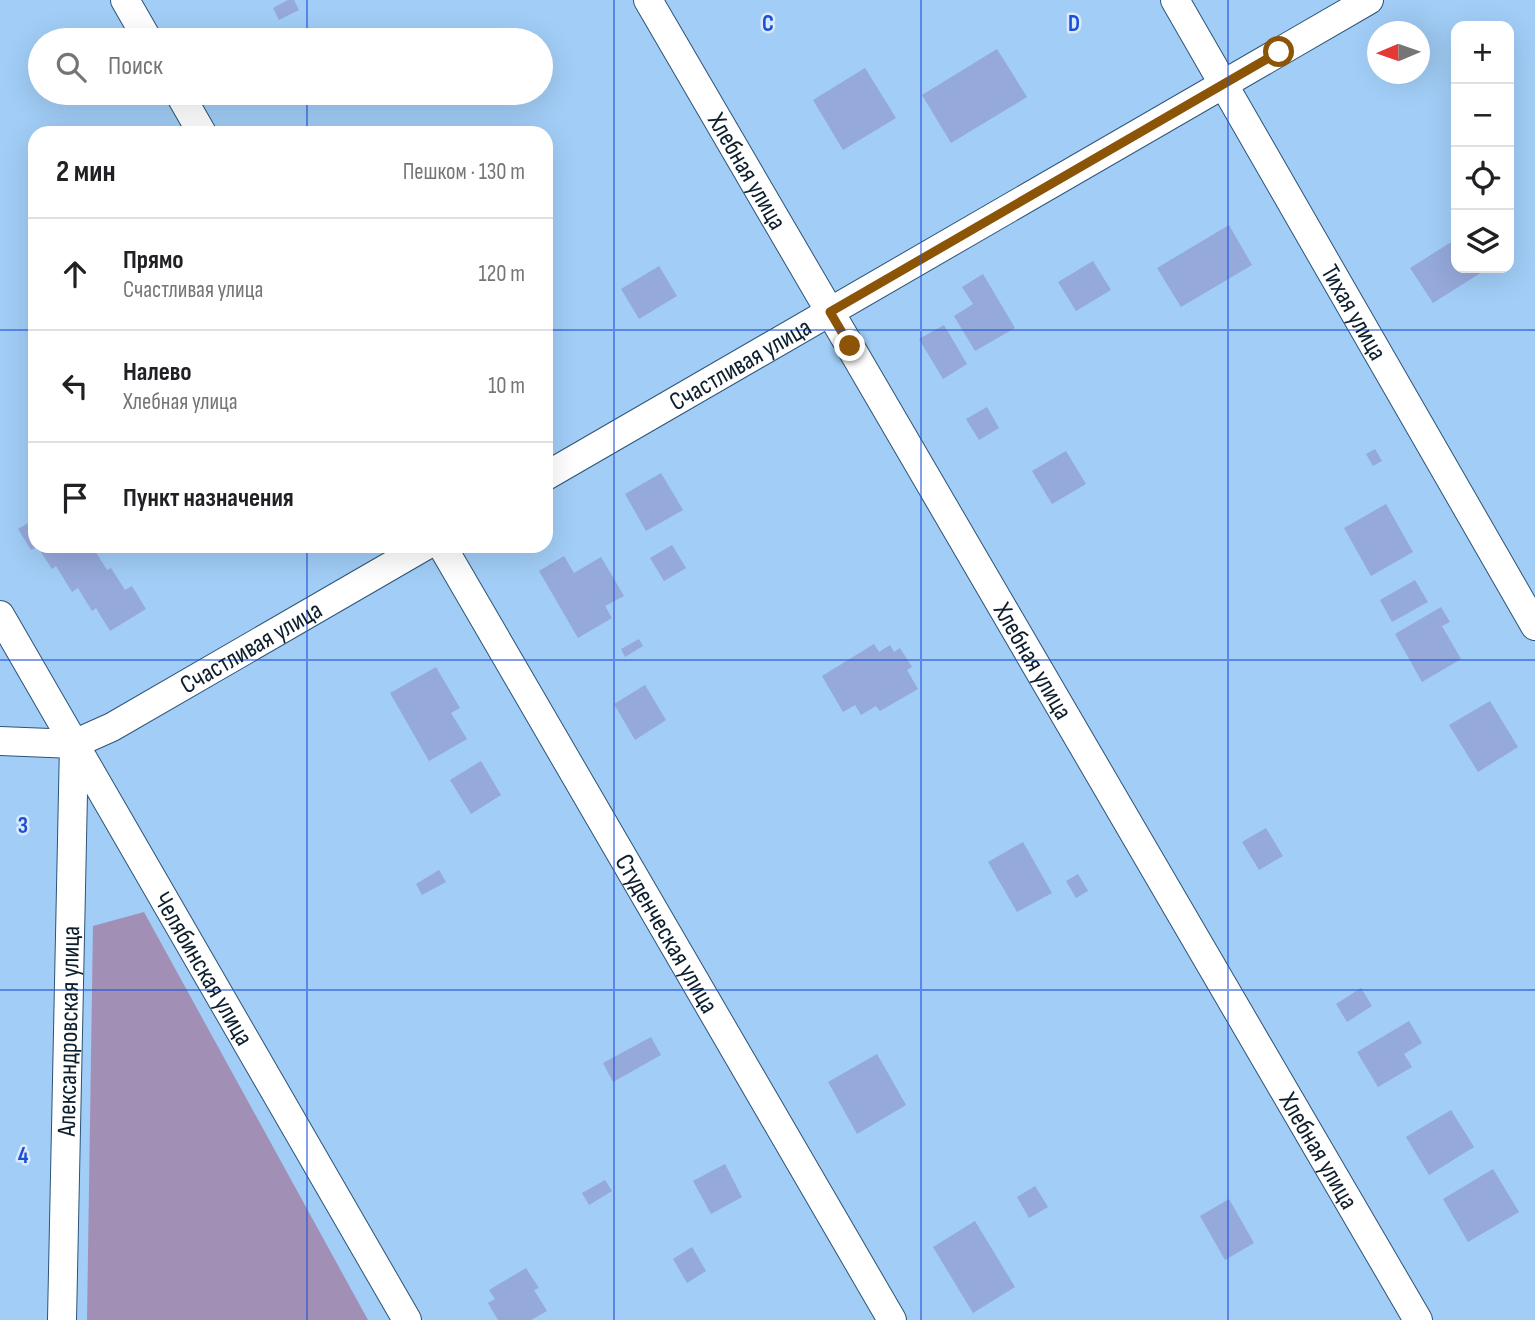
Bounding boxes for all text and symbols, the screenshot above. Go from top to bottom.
text: C [762,10,774,38]
text: D [1068,10,1080,38]
north arrow [1367,21,1430,84]
map controls [1451,21,1514,273]
button: + [1451,21,1514,84]
search box [28,28,553,105]
route start [1263,36,1294,67]
icon: search [52,48,90,86]
text: Поиск [108,51,163,82]
button: − [1451,84,1514,147]
street label: Хлебная улица [700,107,793,236]
button: locate [1451,147,1514,210]
text: 2 мин [56,154,116,190]
text: Пешком · 130 m [403,158,525,186]
button: layers [1451,210,1514,273]
text: Прямо [123,245,184,276]
icon: ahead [56,255,94,293]
text: 120 m [479,260,525,288]
street label: Тихая улица [1314,260,1393,366]
text: Счастливая улица [123,276,263,304]
street label: Счастливая улица [664,312,817,418]
route end [834,330,865,361]
text: Налево [123,357,192,388]
icon: left [56,367,94,405]
text: 10 m [488,372,525,400]
text: Хлебная улица [123,388,238,416]
icon: arrive [56,479,94,517]
text: Пункт назначения [123,483,294,514]
street label: Счастливая улица [175,595,328,701]
street label: Хлебная улица [986,597,1078,725]
text: 3 [18,812,28,840]
street label: Студенческая улица [607,849,724,1019]
street label: Челябинская улица [146,887,259,1051]
street label: Александровская улица [52,925,87,1138]
street label: Хлебная улица [1271,1087,1364,1215]
text: 4 [18,1142,29,1170]

